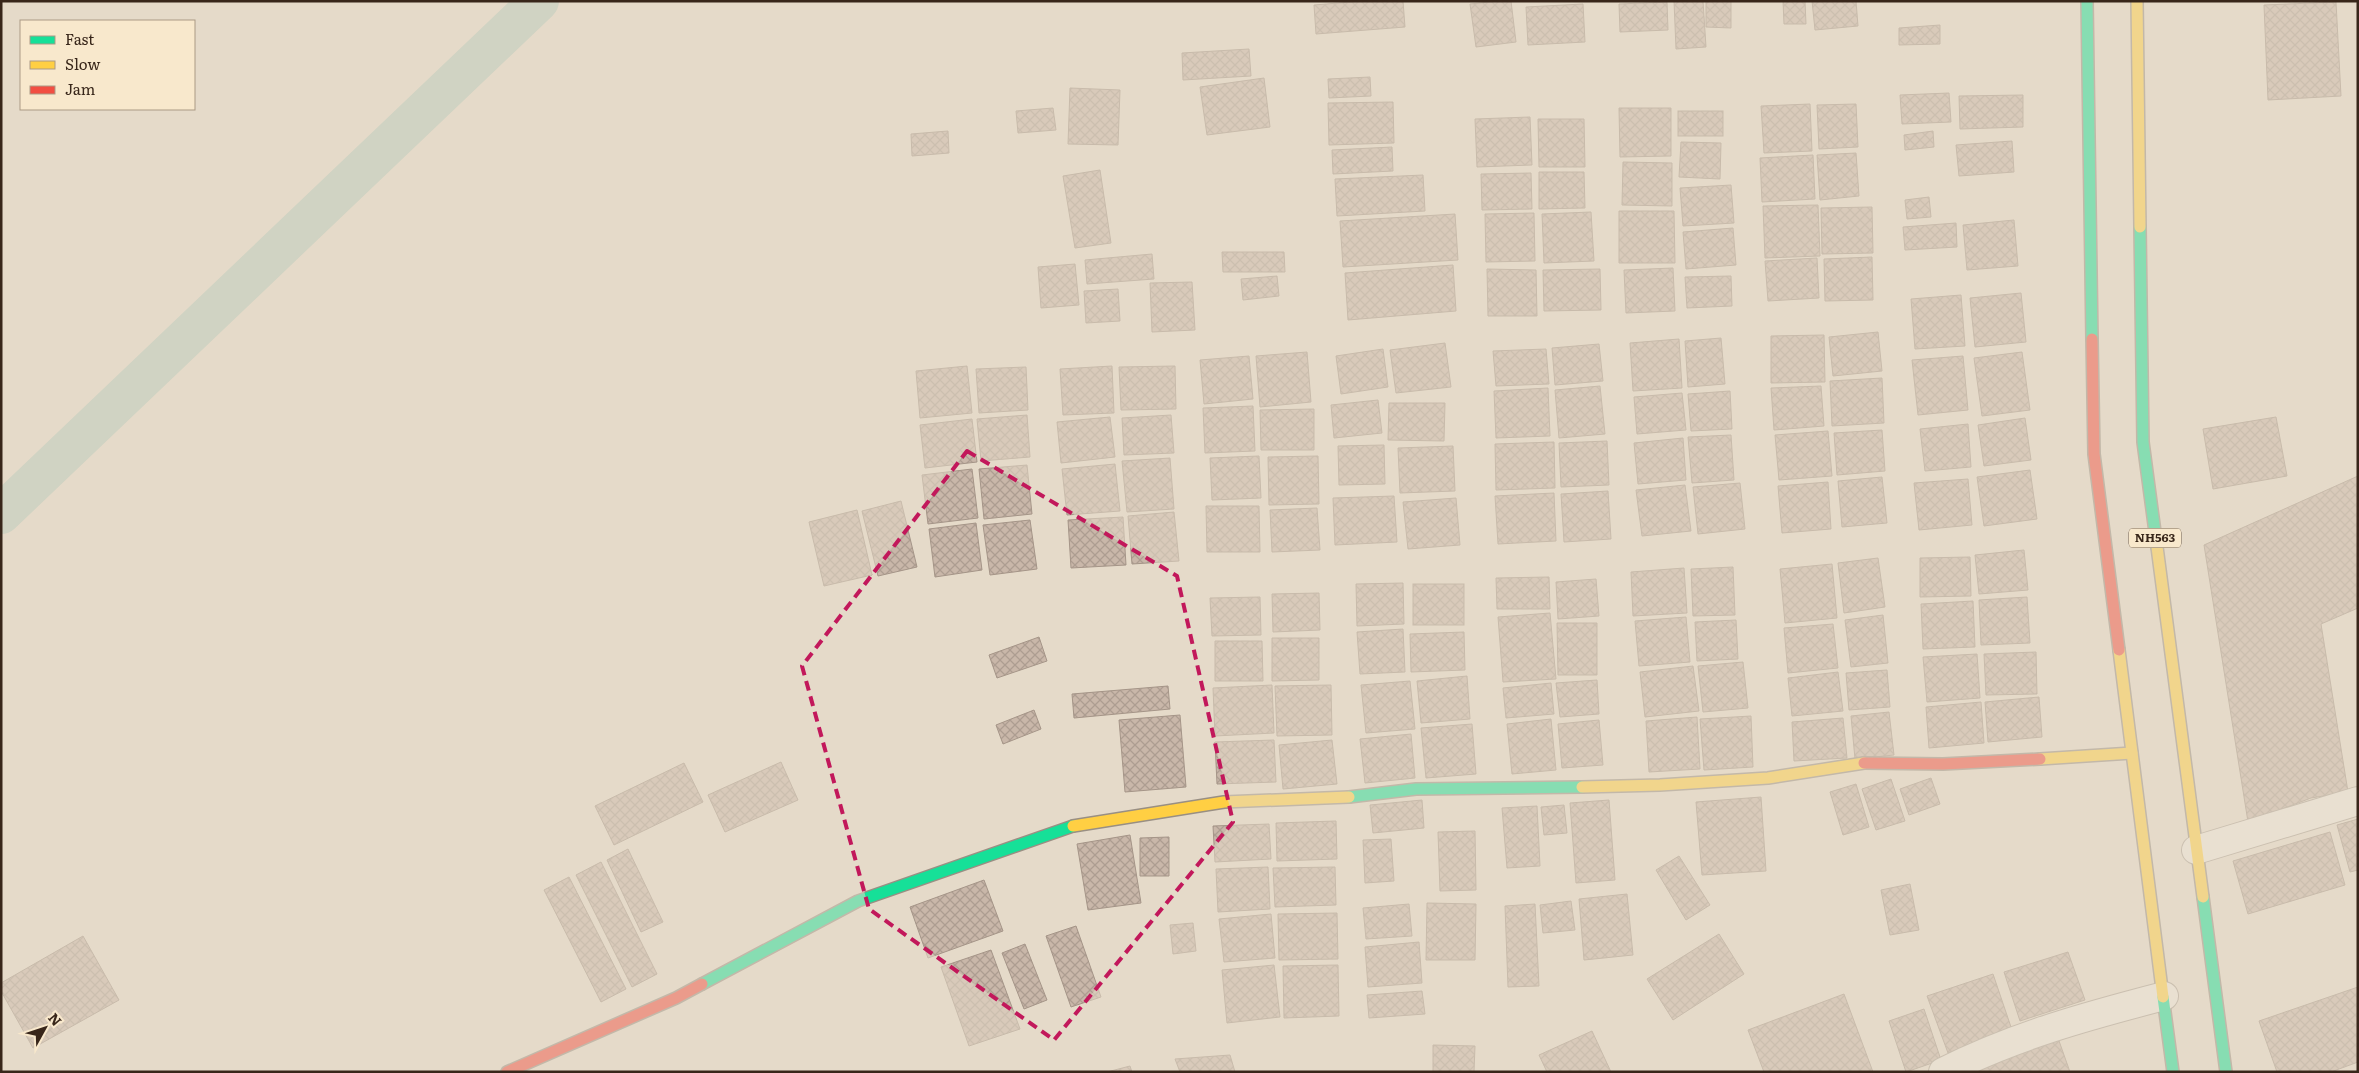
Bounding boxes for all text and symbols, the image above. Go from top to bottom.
legend [20,20,195,110]
text: Fast [65,27,94,50]
text: Slow [65,52,100,75]
text: Jam [65,77,96,100]
road number: NH563 [2129,528,2181,548]
north arrow [20,1003,70,1053]
text: N [44,1008,67,1030]

